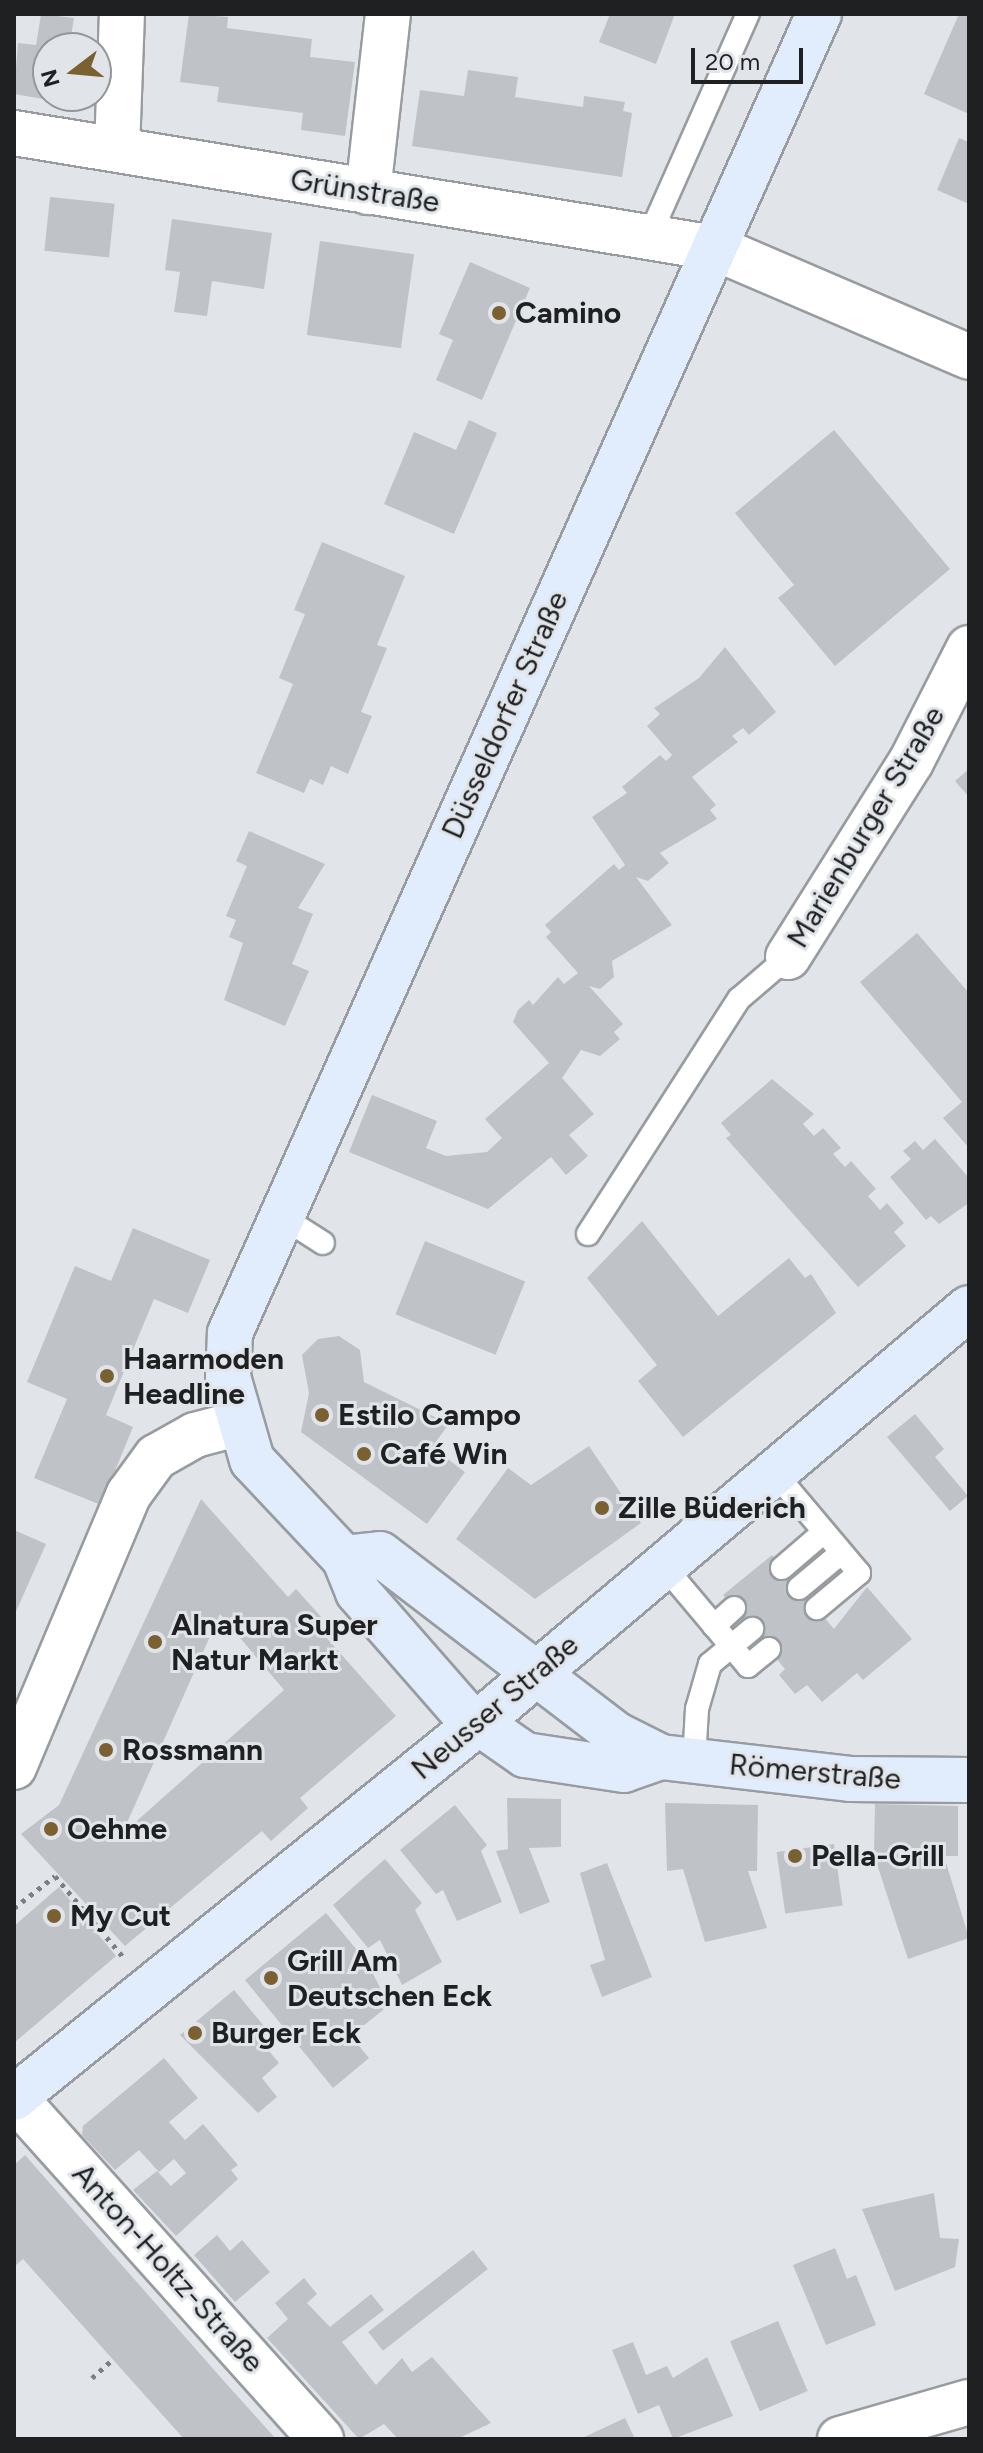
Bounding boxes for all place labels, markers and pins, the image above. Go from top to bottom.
place label: Camino [515,295,621,331]
marker: Camino [490,304,508,322]
place label: Haarmoden Headline [123,1341,284,1412]
marker: Haarmoden Headline [98,1367,116,1385]
place label: Estilo Campo [338,1397,521,1433]
marker: Estilo Campo [313,1406,331,1424]
place label: Café Win [380,1436,507,1472]
marker: Café Win [355,1445,373,1463]
place label: Zille Büderich [618,1490,806,1526]
marker: Zille Büderich [593,1499,611,1517]
place label: Alnatura Super Natur Markt [171,1607,378,1678]
marker: Alnatura Super Natur Markt [146,1633,164,1651]
place label: Rossmann [122,1732,263,1768]
marker: Rossmann [97,1741,115,1759]
place label: Oehme [67,1811,167,1847]
marker: Oehme [42,1820,60,1838]
place label: Pella-Grill [811,1838,945,1874]
marker: Pella-Grill [786,1847,804,1865]
place label: My Cut [70,1898,171,1934]
marker: My Cut [45,1907,63,1925]
place label: Grill Am Deutschen Eck [287,1943,492,2014]
marker: Grill Am Deutschen Eck [262,1969,280,1987]
place label: Burger Eck [211,2015,361,2051]
marker: Burger Eck [186,2024,204,2042]

